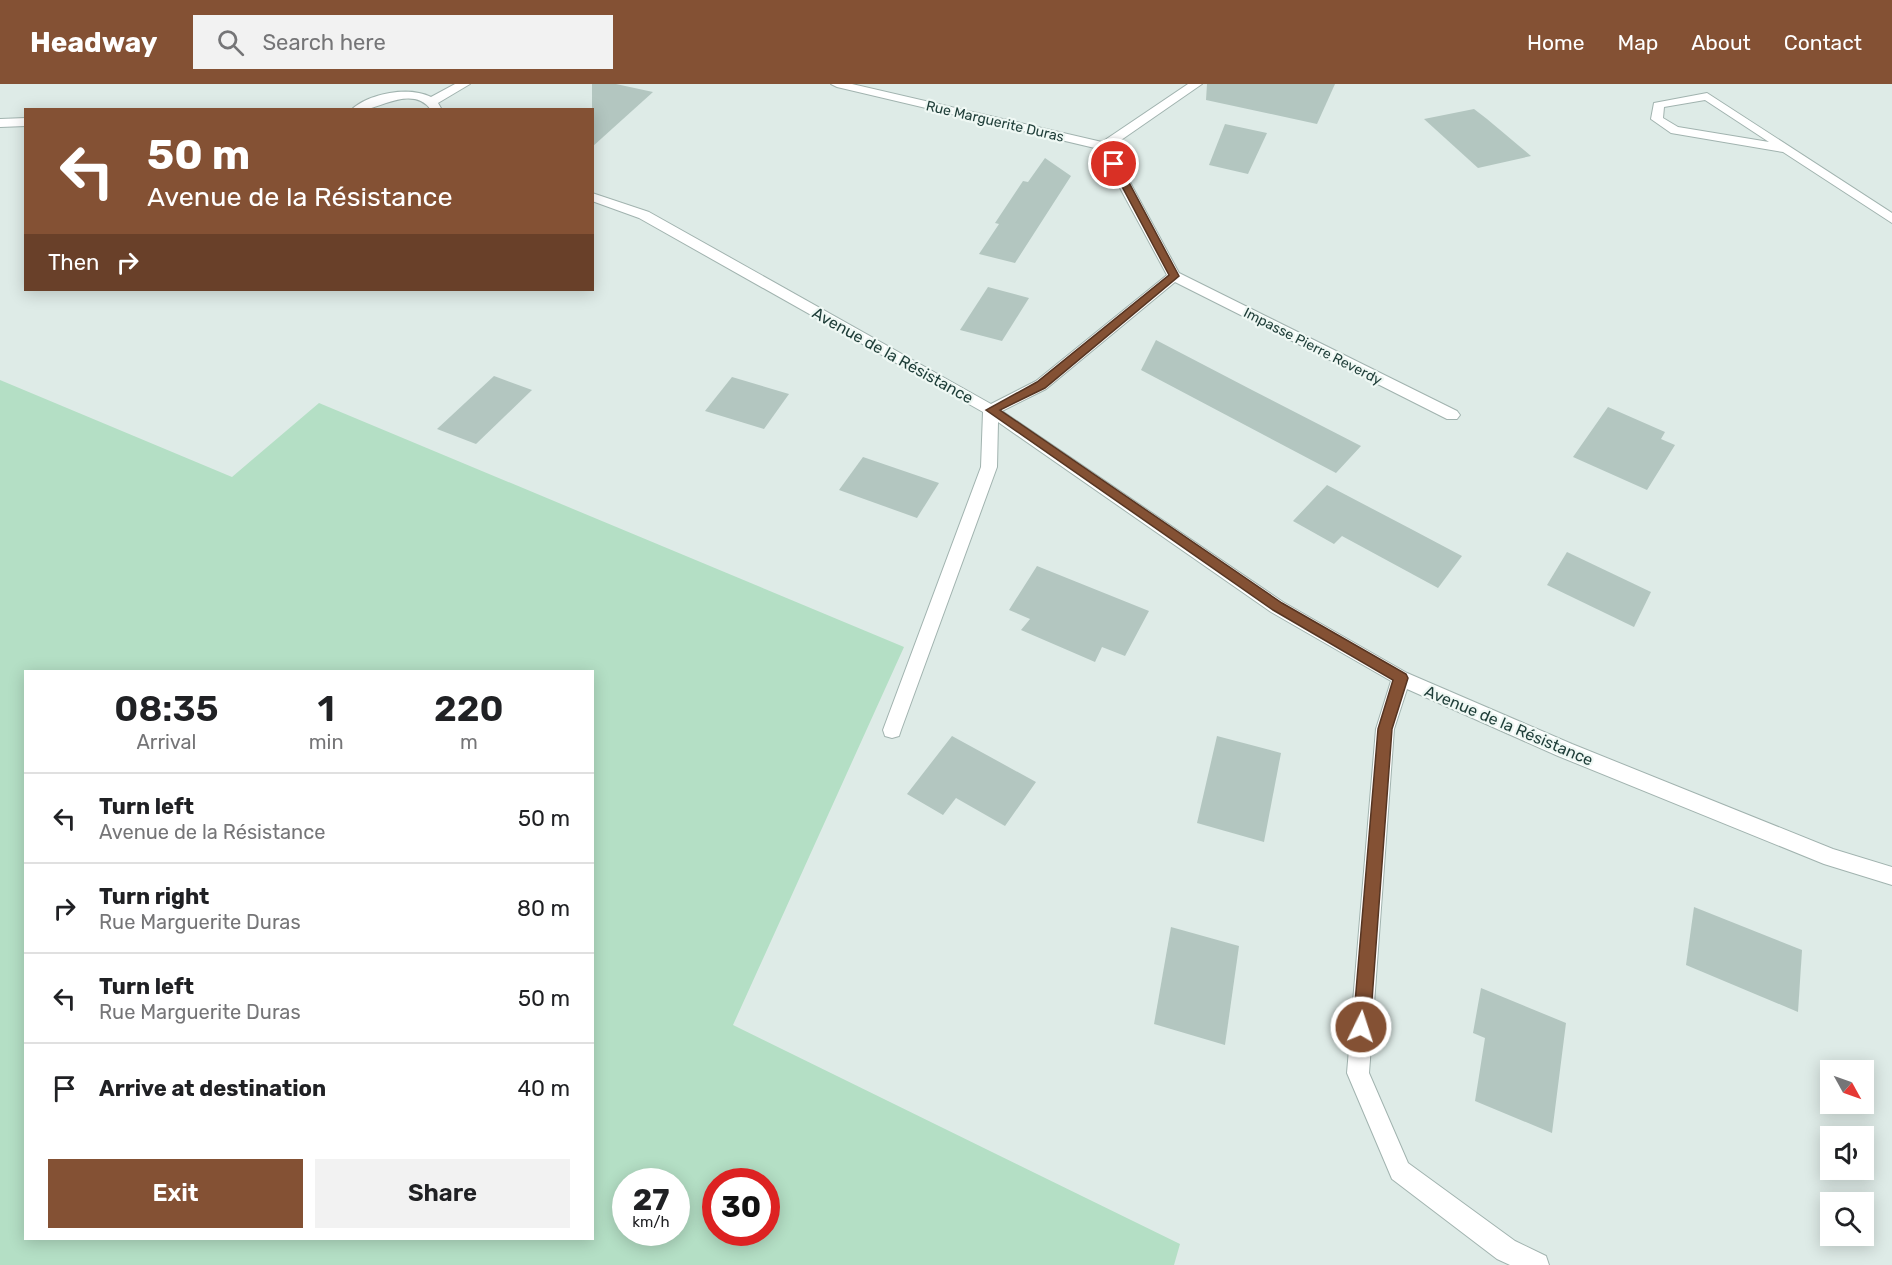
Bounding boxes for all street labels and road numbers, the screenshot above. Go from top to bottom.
street label: Rue Marguerite Duras [924,97,1066,146]
street label: Avenue de la Résistance [809,303,977,408]
street label: Impasse Pierre Reverdy [1241,304,1385,389]
street label: Avenue de la Résistance [1422,681,1596,770]

